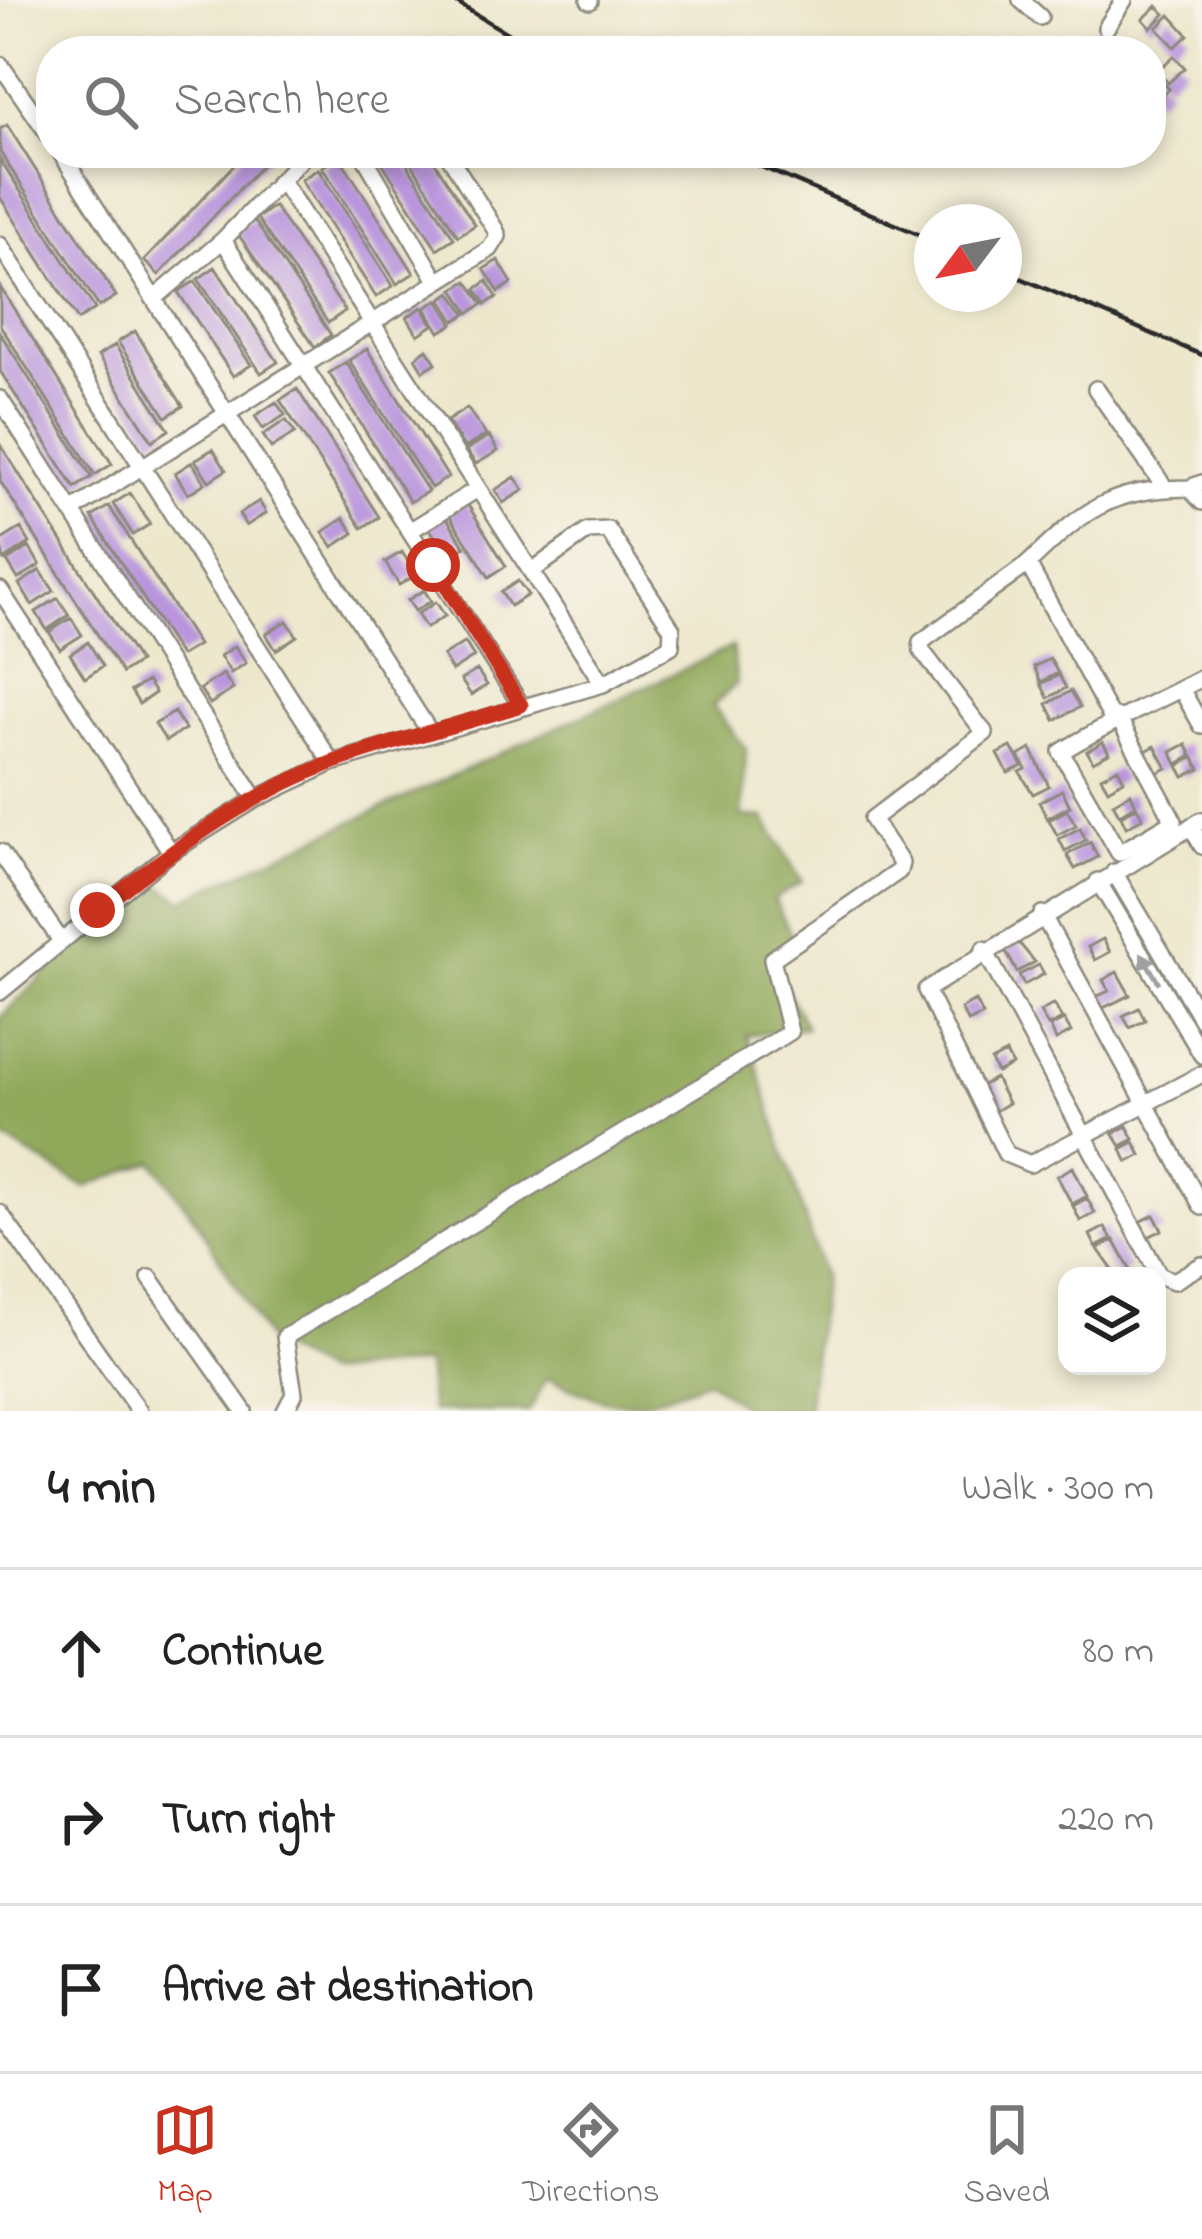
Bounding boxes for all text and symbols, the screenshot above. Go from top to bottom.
search box [36,36,1166,168]
icon: search [78,69,144,135]
text: Search here [174,69,390,135]
north arrow [914,204,1022,312]
route start [406,538,460,592]
route end [70,883,124,937]
one-way arrow [1140,951,1161,985]
map controls [1058,1267,1166,1375]
button: layers [1058,1267,1166,1375]
text: 4 min [48,1452,156,1527]
text: Walk · 300 m [961,1461,1154,1518]
icon: ahead [48,1620,114,1686]
text: Continue [162,1620,323,1686]
text: 80 m [1083,1624,1154,1681]
icon: right [48,1788,114,1854]
text: Turn right [162,1788,335,1854]
text: 220 m [1058,1792,1154,1849]
icon: arrive [48,1956,114,2022]
text: Arrive at destination [162,1956,533,2022]
tab: Map [152,2097,218,2217]
tab: Directions [522,2097,659,2217]
tab: Saved [964,2097,1050,2217]

